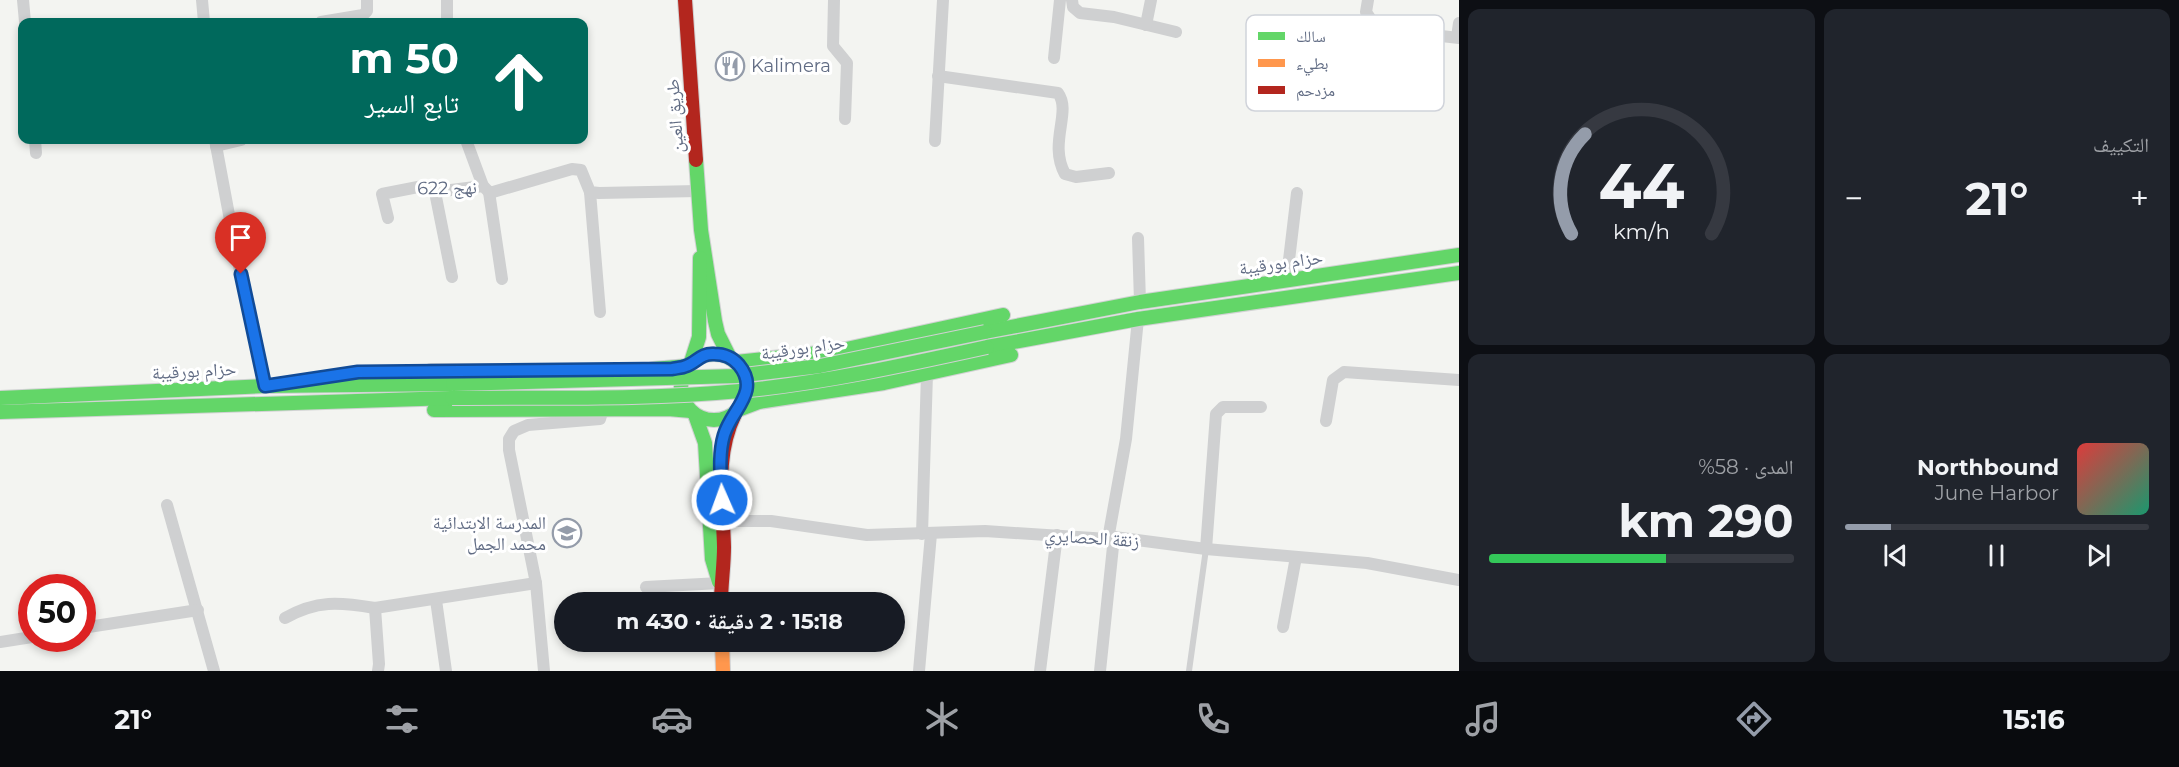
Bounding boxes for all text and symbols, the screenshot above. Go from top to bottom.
legend [1246,15,1444,111]
text: سالك [1296,27,1326,46]
text: 50 m [350,32,459,84]
icon: ahead [480,42,558,120]
restaurant icon: Kalimera [714,50,746,82]
text: بطيء [1296,54,1328,76]
place label: Kalimera [751,55,831,77]
street label: طريق العين [661,78,689,154]
text: مزدحم [1296,81,1335,101]
text: تابع السير [365,87,459,120]
text: التكييف [2093,133,2149,157]
text: 44 [1598,148,1684,224]
text: 21° [1965,171,2028,226]
street label: نهج 622 [417,176,477,201]
text: − [1845,178,1863,218]
text: + [2130,178,2149,218]
pin [215,212,266,274]
text: km/h [1613,218,1670,244]
icon: arrive [224,221,257,254]
street label: حزام بورقيبة [1238,246,1324,281]
street label: حزام بورقيبة [760,331,846,366]
street label: حزام بورقيبة [151,358,237,385]
text: Northbound [1917,454,2059,481]
text: المدى · 58% [1698,455,1794,479]
position arrow [690,468,754,532]
text: June Harbor [1935,481,2059,505]
text: 290 km [1618,493,1794,548]
place label: المدرسة الابتدائية محمد الجمل [433,512,546,555]
school or university icon: المدرسة الابتدائية محمد الجمل [551,517,583,549]
street label: زنقة الحصايري [1044,524,1140,556]
icon: previous [1879,539,1912,572]
icon: pause [1980,539,2013,572]
icon: next [2082,539,2115,572]
speed limit sign: 50 [18,574,96,652]
text: 15:18 · 2 دقيقة · 430 m [616,608,843,635]
icon: filters [381,698,423,740]
icon: car [651,698,693,740]
icon: climate [921,698,963,740]
icon: phone [1192,698,1234,740]
icon: music [1462,698,1504,740]
icon: directions [1733,698,1775,740]
text: 21° [114,703,152,736]
text: 15:16 [2003,703,2065,736]

